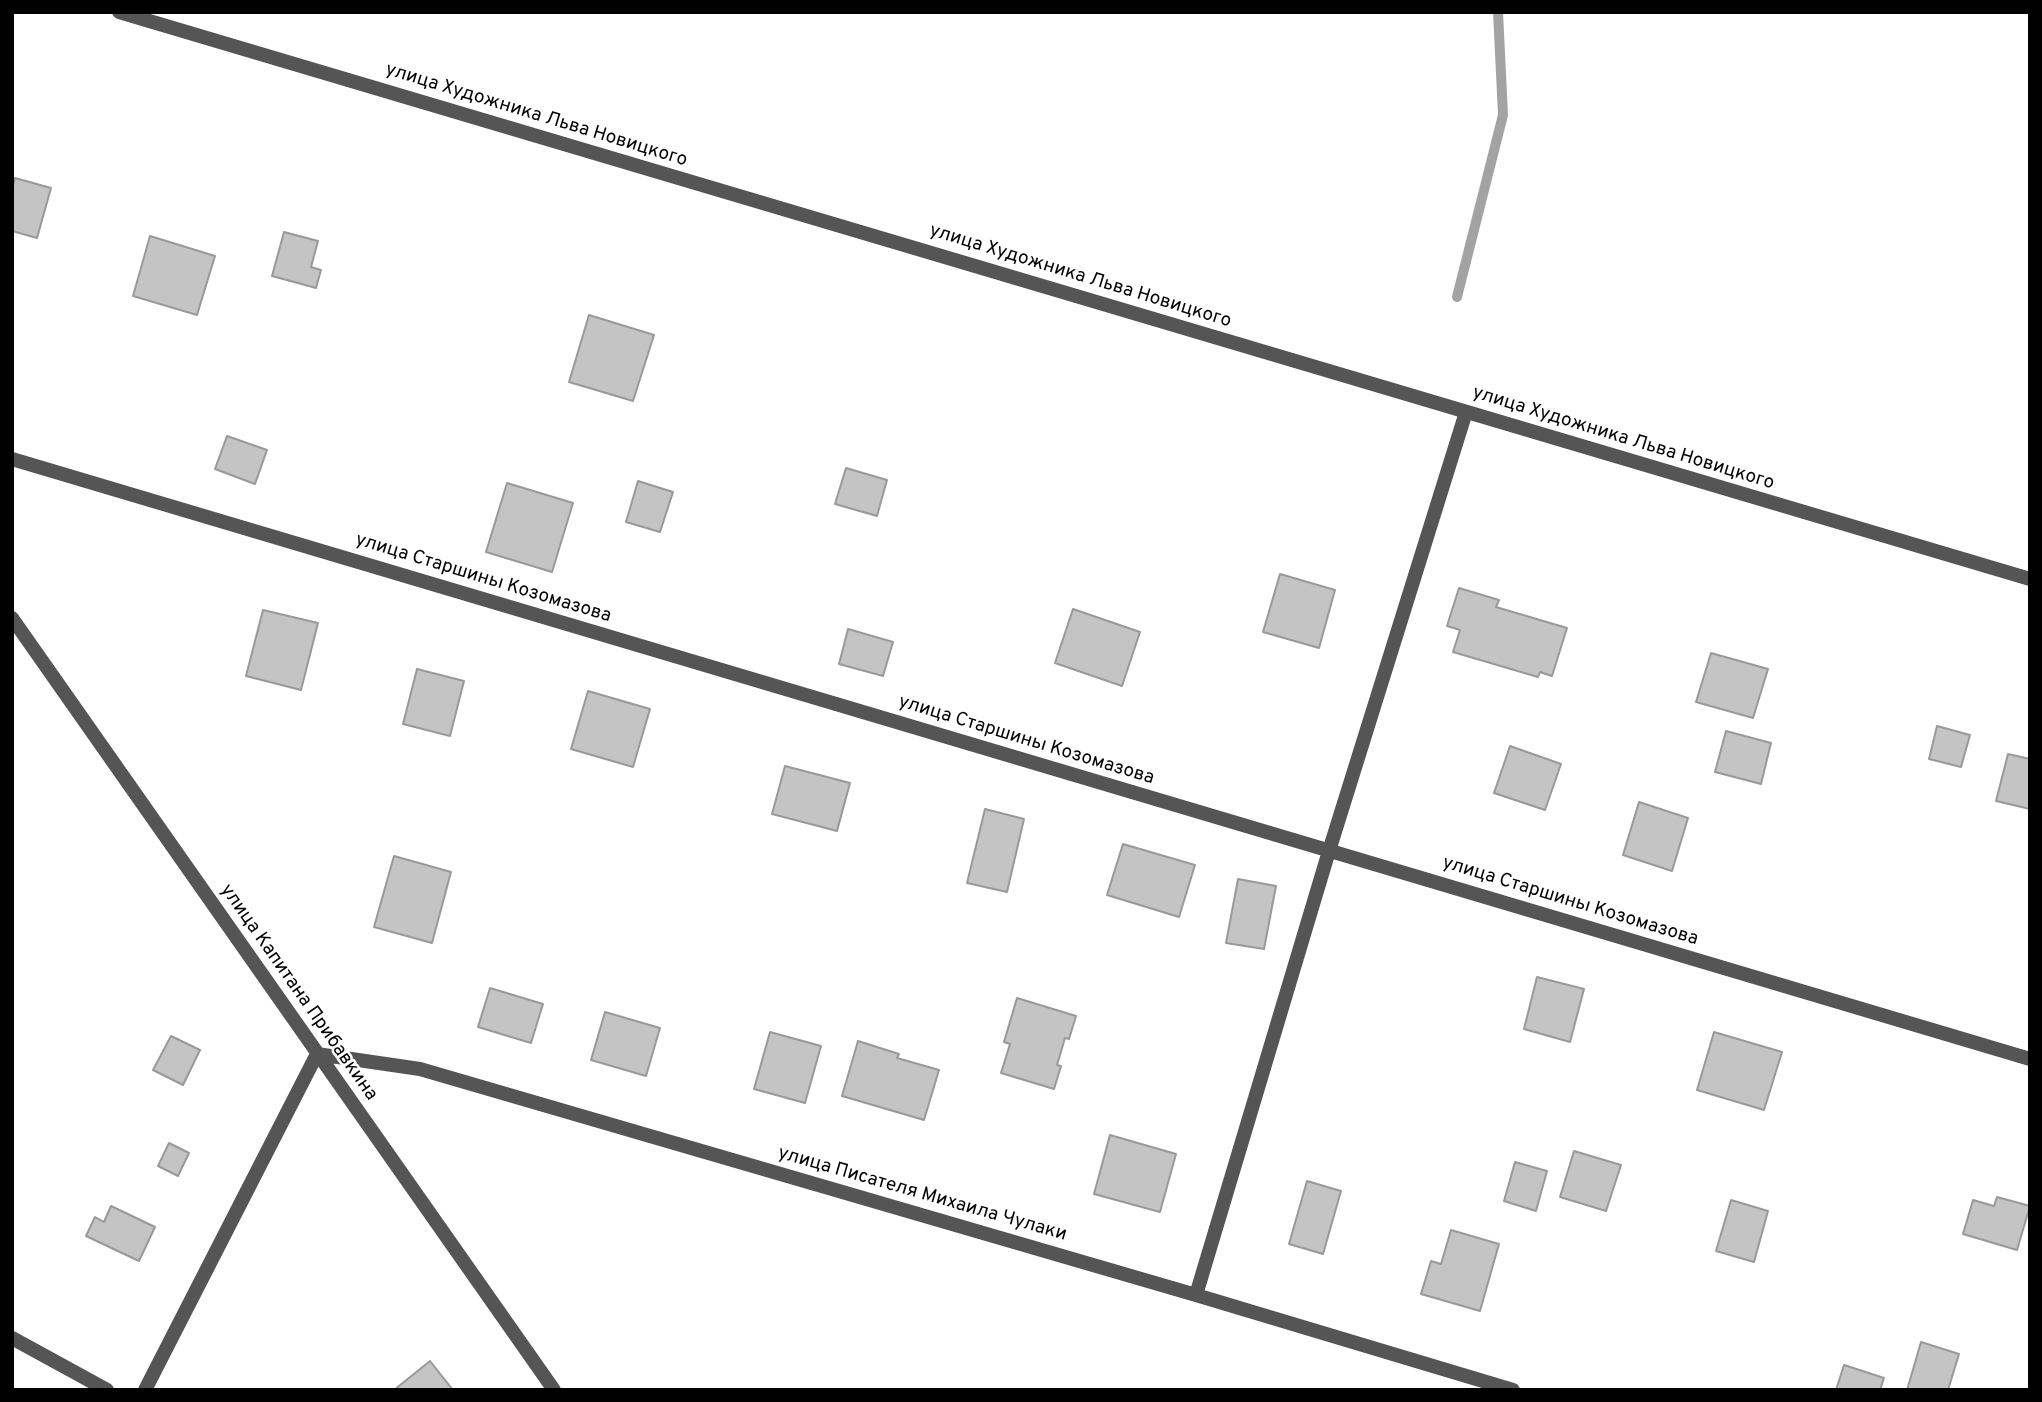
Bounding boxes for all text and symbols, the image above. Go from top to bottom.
street label: улица Художника Льва Новицкого [382,59,690,173]
street label: улица Художника Льва Новицкого [926,220,1234,334]
street label: улица Художника Льва Новицкого [1469,382,1777,496]
street label: улица Старшины Козомазова [352,529,614,629]
street label: улица Старшины Козомазова [895,691,1157,791]
street label: улица Старшины Козомазова [1439,852,1701,952]
street label: улица Капитана Прибавкина [214,880,382,1106]
street label: улица Писателя Михаила Чулаки [775,1143,1069,1247]

